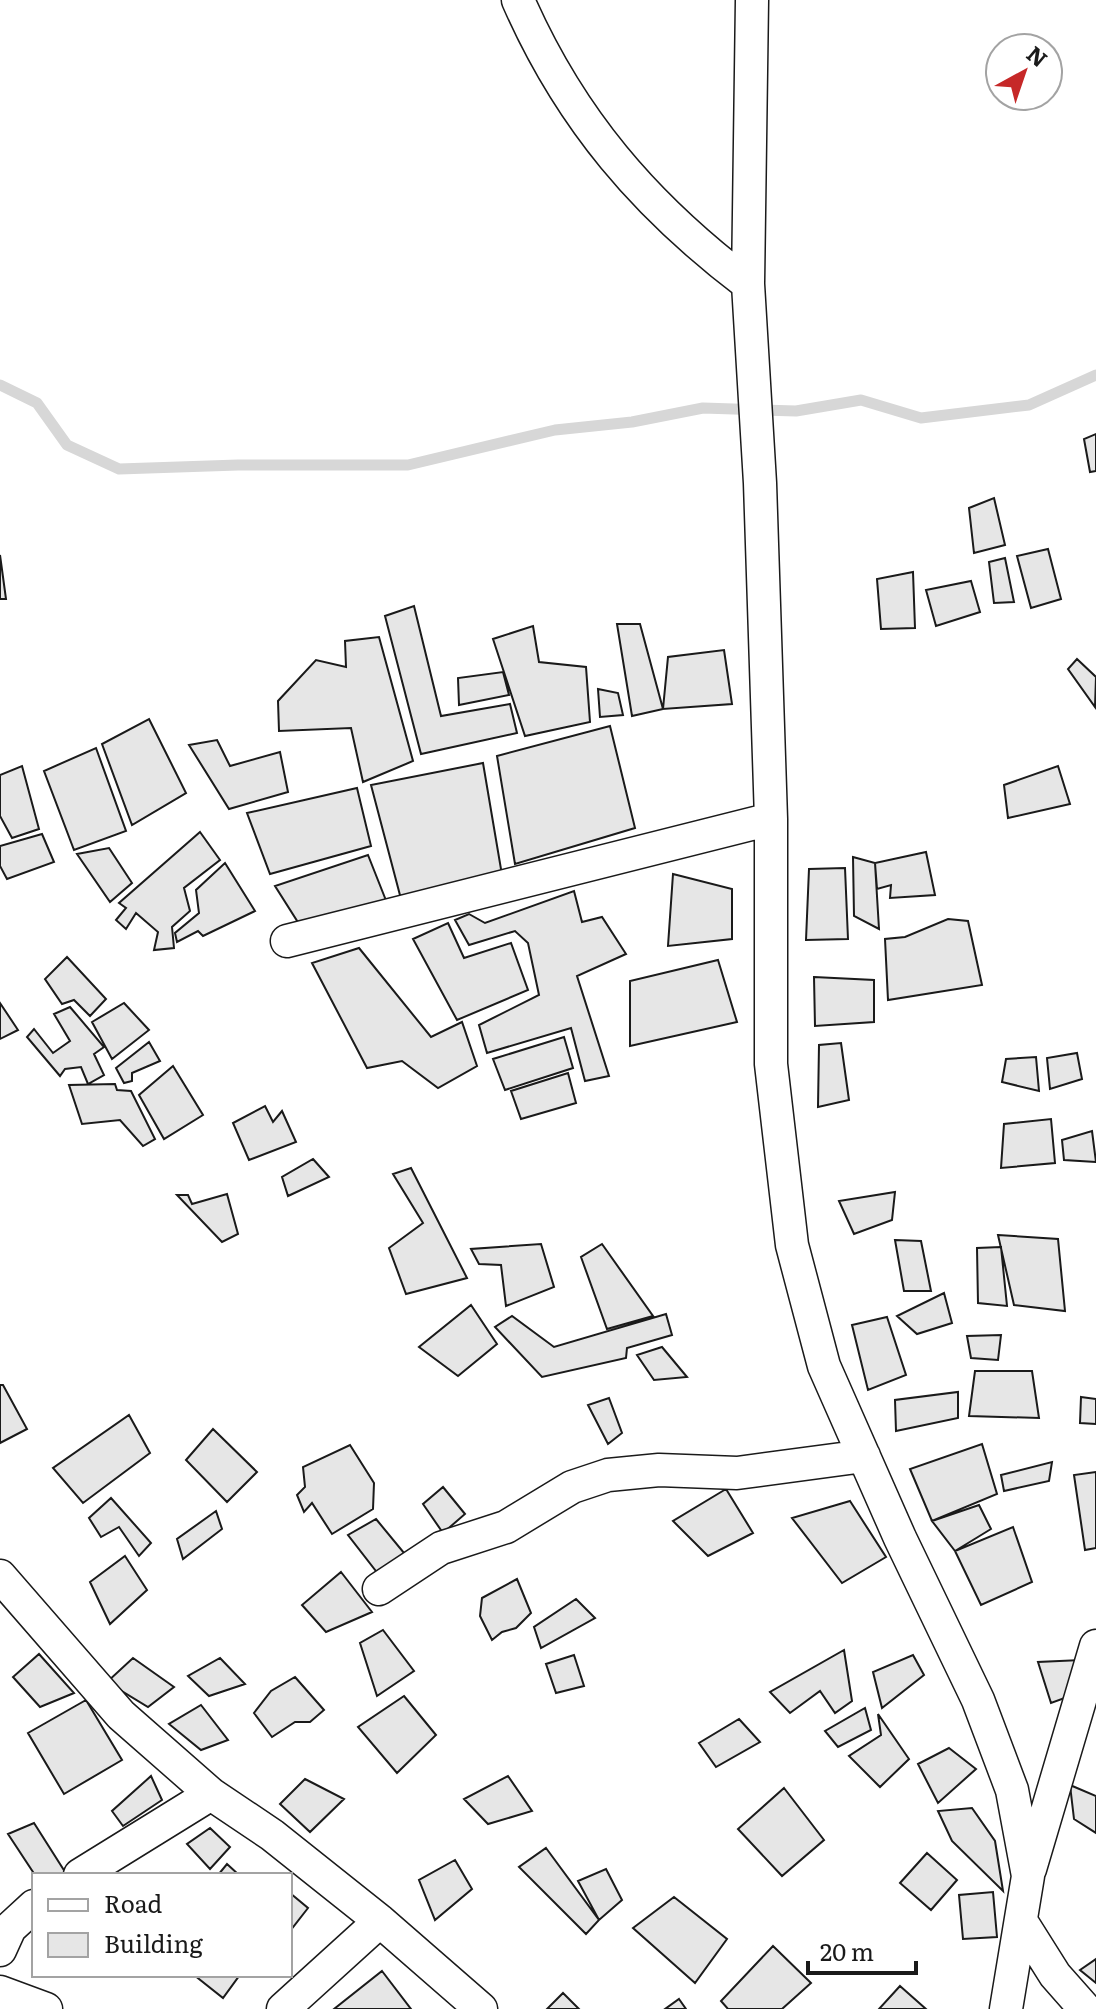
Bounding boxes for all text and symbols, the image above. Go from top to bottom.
north arrow [984,32,1064,112]
text: N [1020,37,1055,74]
legend [32,1873,292,1977]
text: Road [104,1885,163,1920]
text: Building [104,1925,203,1960]
scale bar [808,1925,916,1975]
text: 20 m [820,1933,874,1968]

